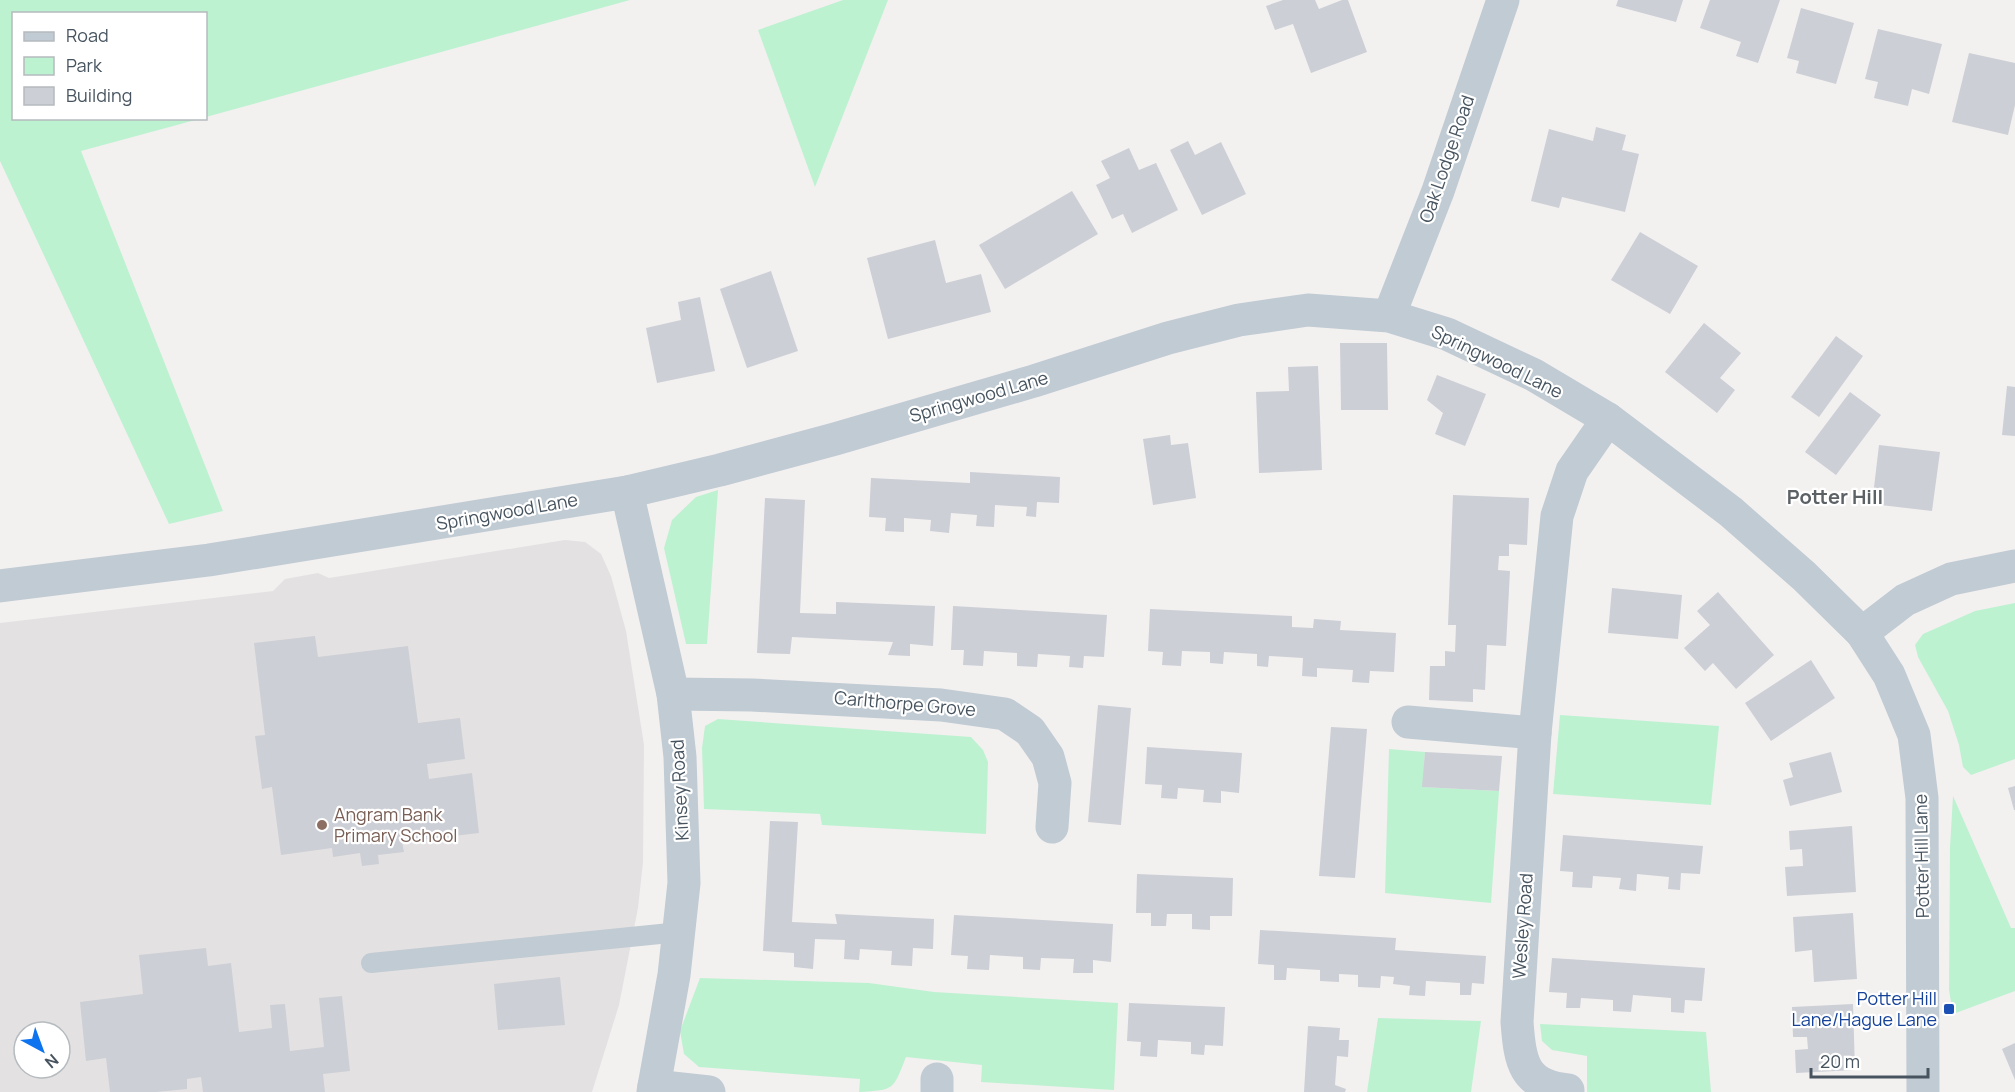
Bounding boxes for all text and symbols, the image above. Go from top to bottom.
legend [12,12,207,120]
text: Road [66,23,109,47]
text: Park [66,53,103,77]
text: Building [66,83,132,107]
street label: Oak Lodge Road [1413,92,1479,226]
street label: Springwood Lane [1428,319,1567,403]
street label: Springwood Lane [907,365,1051,427]
district label: Potter Hill [1787,483,1883,510]
street label: Springwood Lane [434,487,579,535]
street label: Carlthorpe Grove [833,685,977,721]
street label: Kinsey Road [664,739,694,841]
street label: Potter Hill Lane [1908,794,1934,918]
place label: Angram Bank Primary School [334,802,458,847]
marker: Angram Bank Primary School [315,818,329,832]
street label: Wesley Road [1506,872,1538,980]
place label: Potter Hill Lane/Hague Lane [1792,986,1937,1031]
marker: Potter Hill Lane/Hague Lane [1942,1002,1956,1016]
north arrow [12,1020,72,1080]
scale bar [1811,1041,1928,1079]
text: N [40,1049,63,1073]
text: 20 m [1820,1049,1860,1073]

